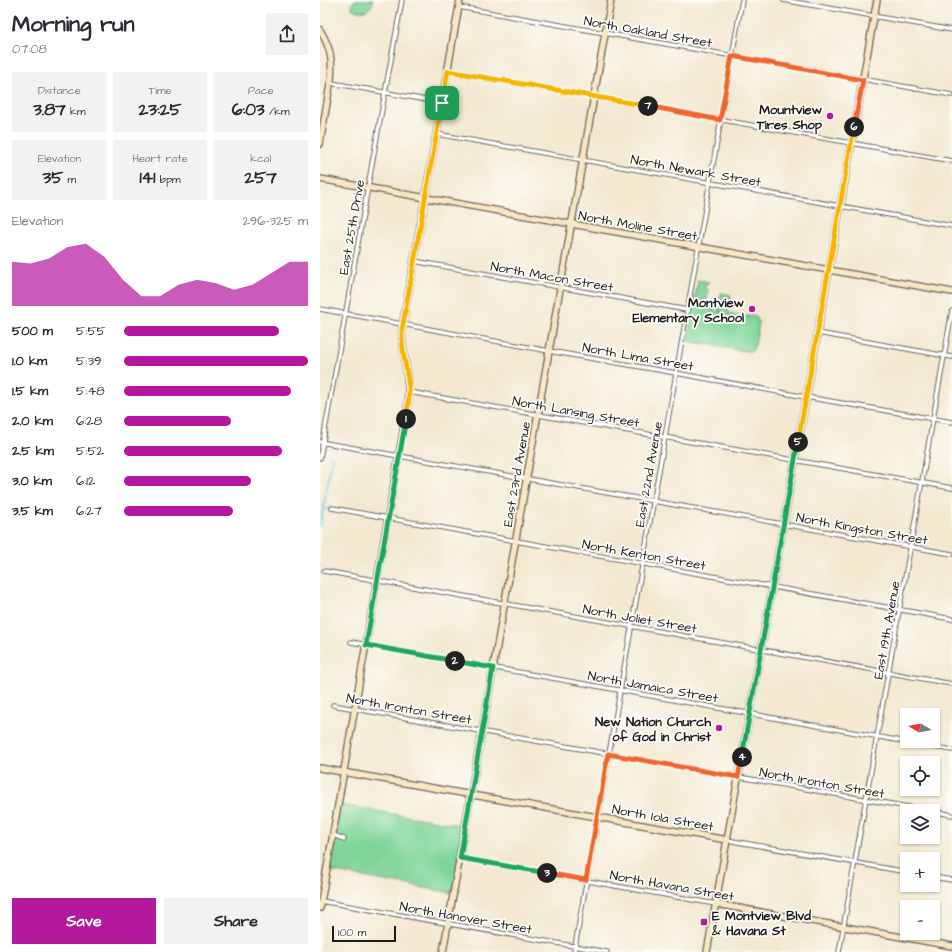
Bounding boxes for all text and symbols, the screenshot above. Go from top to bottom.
text: Morning run [12,9,135,40]
street label: North Oakland Street [582,12,714,52]
button: share [266,13,308,55]
text: 07:08 [12,40,47,58]
text: Distance [38,83,81,98]
text: Time [148,83,172,98]
text: Pace [248,83,273,98]
pin [425,86,459,120]
icon: arrive [431,92,453,114]
pin: 7 [638,96,658,116]
text: 3.87 [33,98,66,122]
text: 23:25 [139,98,181,122]
text: 6:03 [232,98,265,122]
text: 7 [645,98,651,113]
place label: Mountview Tires Shop [756,101,823,135]
text: km [66,104,85,119]
text: /km [265,104,289,119]
marker: Mountview Tires Shop [825,111,835,121]
pin: 6 [844,117,864,137]
text: 6 [851,119,857,134]
text: Elevation [38,151,81,166]
text: Heart rate [132,151,188,166]
text: kcal [250,151,271,166]
street label: North Newark Street [629,151,763,191]
text: 35 [43,166,63,190]
text: 141 [139,166,155,190]
text: 257 [245,166,277,190]
text: m [63,172,76,187]
text: bpm [155,172,181,187]
street label: East 25th Drive [335,178,369,276]
street label: North Moline Street [577,207,699,245]
text: Elevation [12,212,63,230]
text: 296–325 m [242,212,308,230]
street label: North Macon Street [489,257,615,297]
place label: Montview Elementary School [633,294,744,328]
marker: Montview Elementary School [747,304,757,314]
text: 500 m [12,322,53,340]
text: 5:55 [76,322,106,340]
street label: North Lima Street [581,338,696,376]
text: 1.0 km [12,352,47,370]
text: 5:39 [76,352,101,370]
text: 1.5 km [12,382,48,400]
text: 5:48 [76,382,105,400]
street label: North Lansing Street [511,392,641,433]
pin: 1 [396,409,416,429]
text: 1 [405,411,407,426]
text: 2.0 km [12,412,53,430]
text: 6:28 [76,412,102,430]
street label: East 23rd Avenue [499,420,535,528]
street label: East 22nd Avenue [631,420,667,528]
pin: 5 [788,432,808,452]
text: 5 [794,434,802,449]
text: 2.5 km [12,442,54,460]
text: 5:52 [76,442,104,460]
text: 3.0 km [12,472,52,490]
text: 6:12 [76,472,95,490]
text: 3.5 km [12,502,53,520]
text: 6:27 [76,502,102,520]
street label: North Kingston Street [794,509,930,551]
street label: North Kenton Street [581,535,708,575]
street label: East 19th Avenue [869,580,904,681]
street label: North Joliet Street [581,600,699,638]
pin: 2 [445,651,465,671]
text: 2 [452,653,458,668]
street label: North Jamaica Street [586,667,720,707]
street label: North Ironton Street [345,689,474,729]
north arrow [900,708,940,748]
map controls [900,708,940,940]
place label: New Nation Church of God in Christ [595,713,712,746]
marker: New Nation Church of God in Christ [714,723,724,733]
pin: 4 [732,747,752,767]
text: 4 [738,749,746,764]
button: locate [900,756,940,796]
street label: North Ironton Street [758,763,887,803]
street label: North Iola Street [611,800,716,836]
button: layers [900,804,940,844]
button: + [900,852,940,892]
pin: 3 [537,863,557,883]
text: 3 [544,865,550,880]
street label: North Havana Street [608,866,736,906]
street label: North Hanover Street [398,897,534,939]
button: Save [12,898,156,944]
button: Share [164,898,308,944]
button: − [900,900,940,940]
place label: E Montview Blvd & Havana St [711,907,811,940]
marker: E Montview Blvd & Havana St [699,917,709,927]
scale bar [332,924,396,943]
text: 100 m [338,925,366,940]

